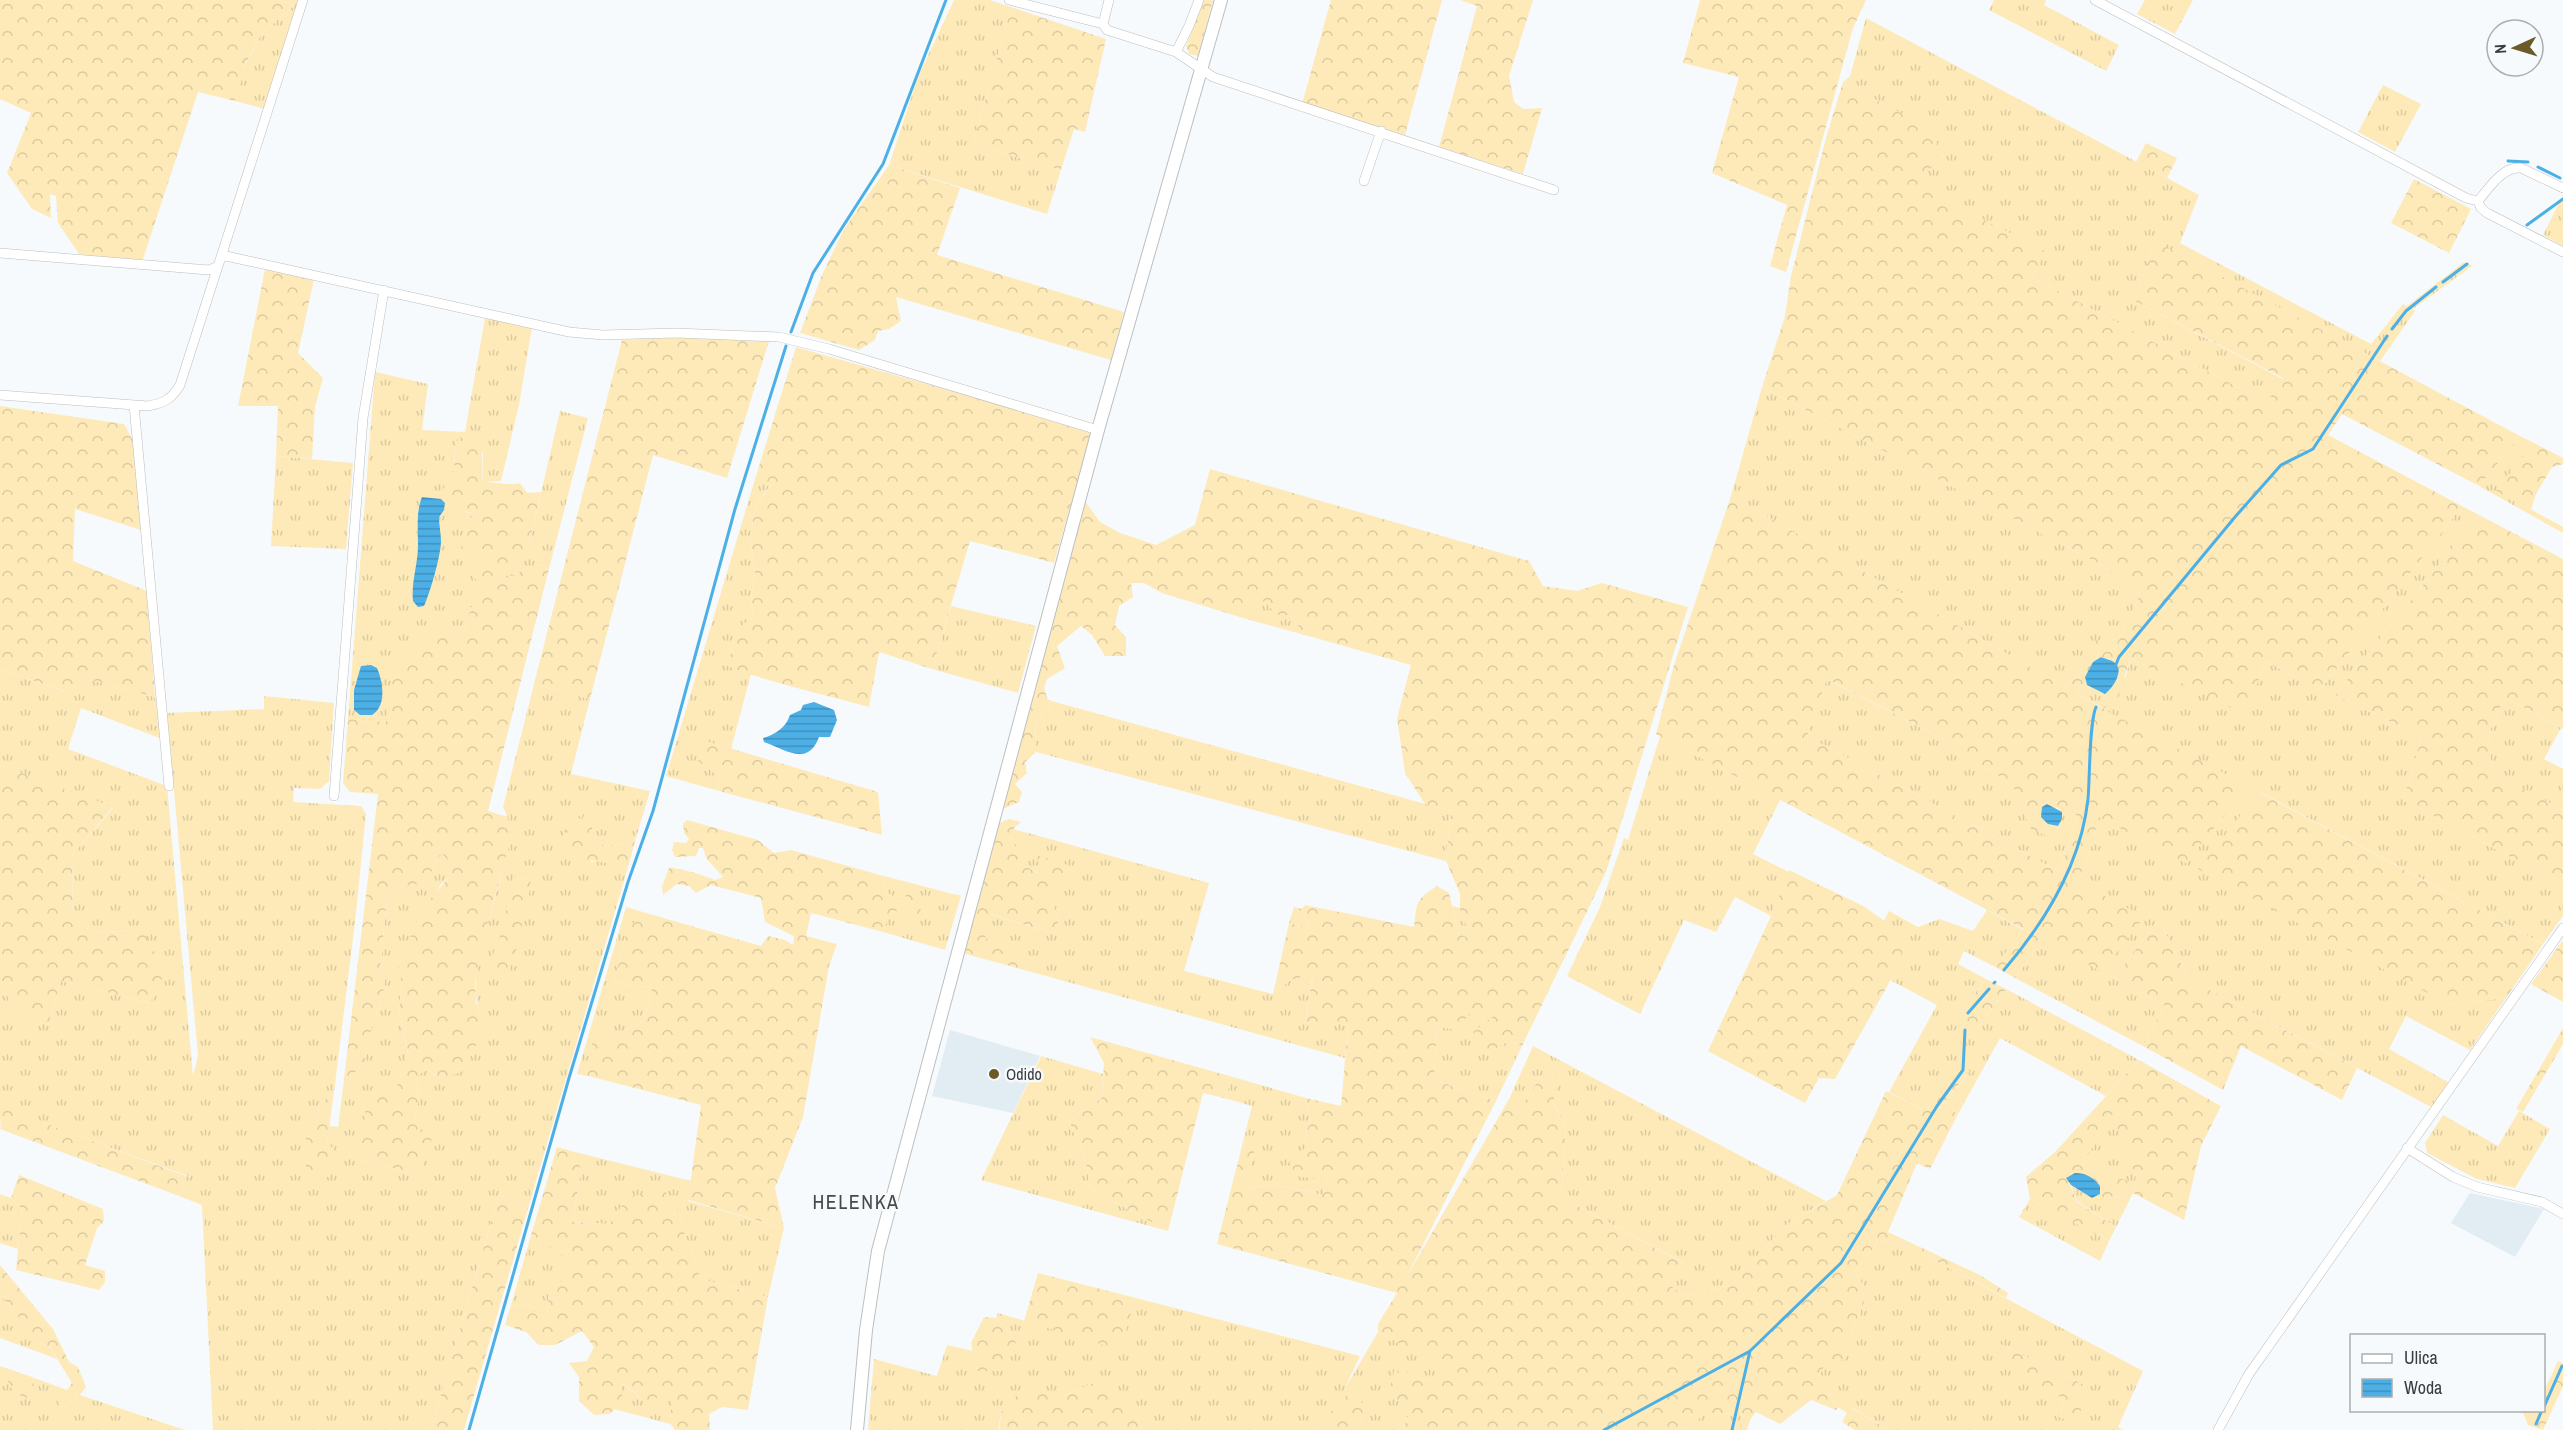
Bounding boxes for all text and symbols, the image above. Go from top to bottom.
north arrow [2485,18,2545,78]
text: N [2489,44,2511,55]
place label: Odido [1006,1063,1042,1085]
marker: Odido [987,1067,1001,1081]
district label: HELENKA [812,1188,900,1215]
legend [2350,1334,2545,1412]
text: Ulica [2404,1345,2438,1370]
text: Woda [2404,1375,2442,1400]

